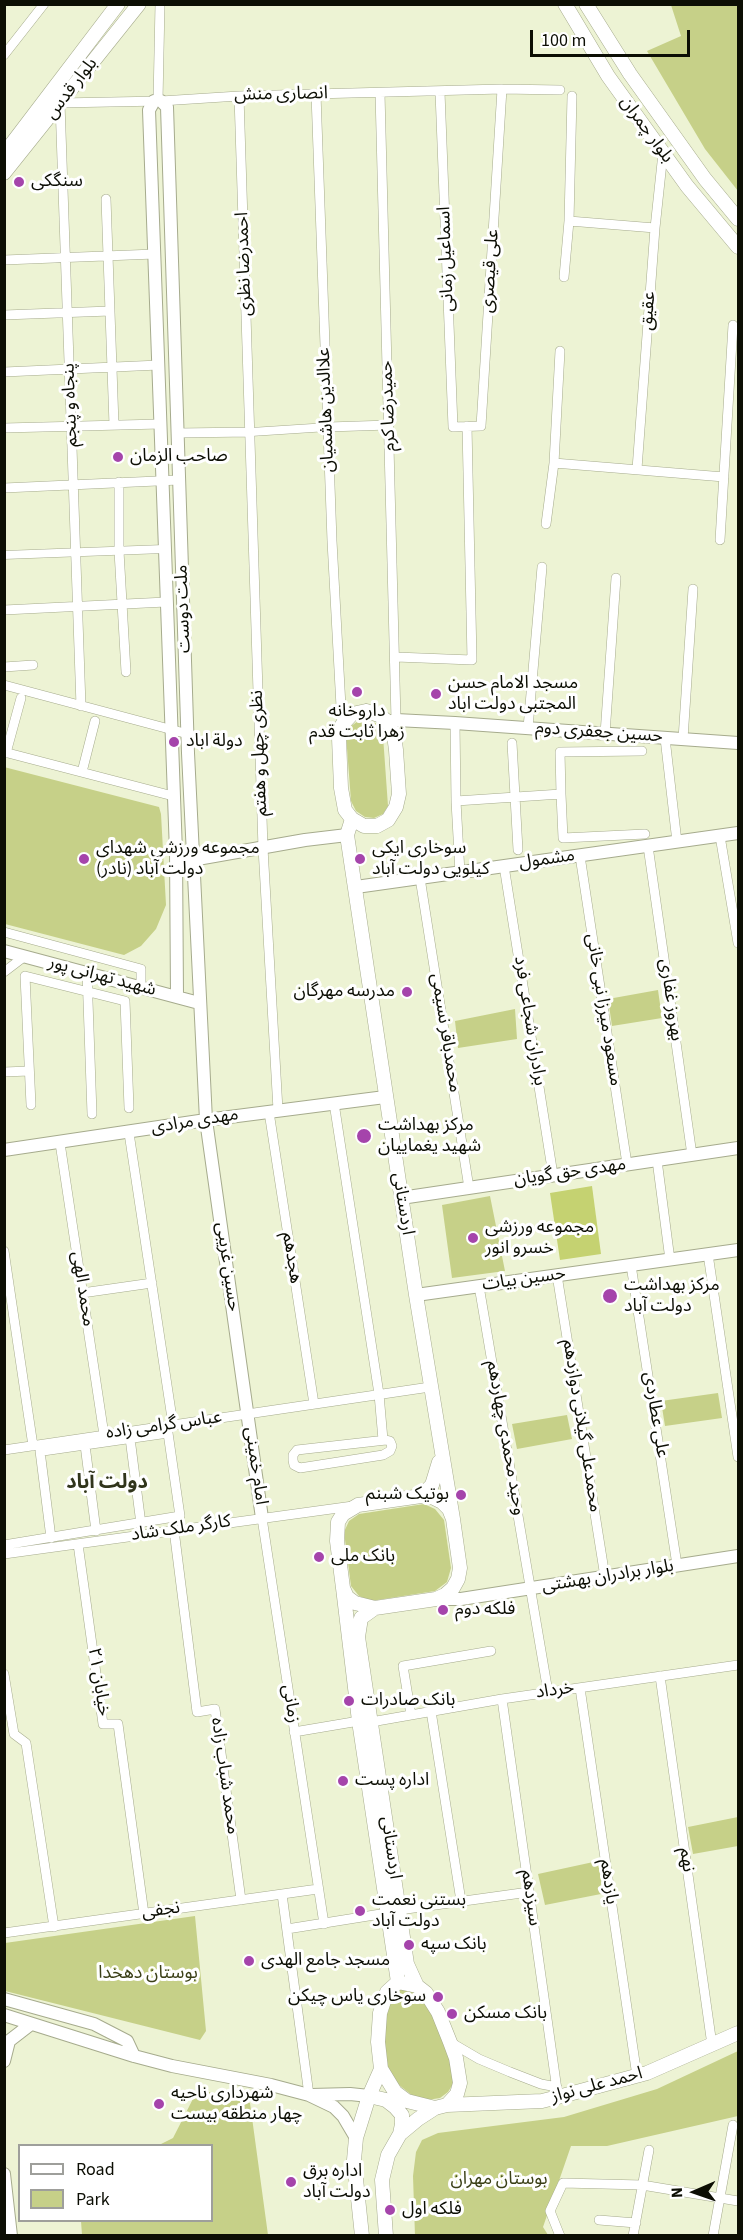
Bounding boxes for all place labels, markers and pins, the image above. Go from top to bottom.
place label: سنگکی [31,171,83,193]
marker: سنگکی [12,175,26,189]
place label: صاحب الزمان [130,446,228,468]
marker: صاحب الزمان [111,450,125,464]
place label: مسجد الامام حسن المجتبى دولت اباد [448,673,578,716]
marker: داروخانه زهرا ثابت قدم [350,685,364,699]
marker: مسجد الامام حسن المجتبى دولت اباد [429,687,443,701]
place label: داروخانه زهرا ثابت قدم [309,701,405,744]
place label: دولة اباد [186,731,243,753]
marker: دولة اباد [167,735,181,749]
place label: مجموعه ورزشی شهدای دولت آباد (نادر) [96,838,260,880]
place label: سوخاری ایکی کیلویی دولت آباد [372,838,490,880]
marker: مجموعه ورزشی شهدای دولت آباد (نادر) [77,852,91,866]
marker: سوخاری ایکی کیلویی دولت آباد [353,852,367,866]
place label: مدرسه مهرگان [293,981,395,1003]
marker: مدرسه مهرگان [400,985,414,999]
place label: مرکز بهداشت شهید یغماییان [378,1115,481,1158]
marker: مرکز بهداشت شهید یغماییان [355,1127,373,1145]
place label: مجموعه ورزشی خسرو انور [485,1217,594,1260]
marker: مجموعه ورزشی خسرو انور [466,1231,480,1245]
place label: مرکز بهداشت دولت آباد [624,1275,720,1318]
marker: مرکز بهداشت دولت آباد [601,1287,619,1305]
place label: بوتیک شبنم [366,1484,449,1506]
marker: بوتیک شبنم [454,1488,468,1502]
place label: بانک ملی [331,1546,395,1568]
marker: بانک ملی [312,1550,326,1564]
place label: فلکه دوم [455,1599,515,1621]
marker: فلکه دوم [436,1603,450,1617]
place label: بانک صادرات [361,1690,455,1712]
marker: بانک صادرات [342,1694,356,1708]
place label: اداره پست [355,1770,429,1792]
marker: اداره پست [336,1774,350,1788]
place label: بستنی نعمت دولت آباد [372,1890,466,1932]
marker: بستنی نعمت دولت آباد [353,1904,367,1918]
place label: بانک سپه [421,1934,487,1956]
marker: بانک سپه [402,1938,416,1952]
place label: مسجد جامع الهدی [261,1950,390,1972]
marker: مسجد جامع الهدی [242,1954,256,1968]
place label: سوخاری یاس چیکن [288,1986,426,2008]
marker: سوخاری یاس چیکن [431,1990,445,2004]
place label: بانک مسکن [464,2003,547,2025]
marker: بانک مسکن [445,2007,459,2021]
place label: شهرداری ناحیه چهار منطقه بیست [171,2083,302,2126]
marker: شهرداری ناحیه چهار منطقه بیست [152,2097,166,2111]
place label: اداره برق دولت آباد [303,2161,370,2204]
marker: اداره برق دولت آباد [284,2175,298,2189]
place label: فلکه اول [402,2199,462,2221]
marker: فلکه اول [383,2203,397,2217]

